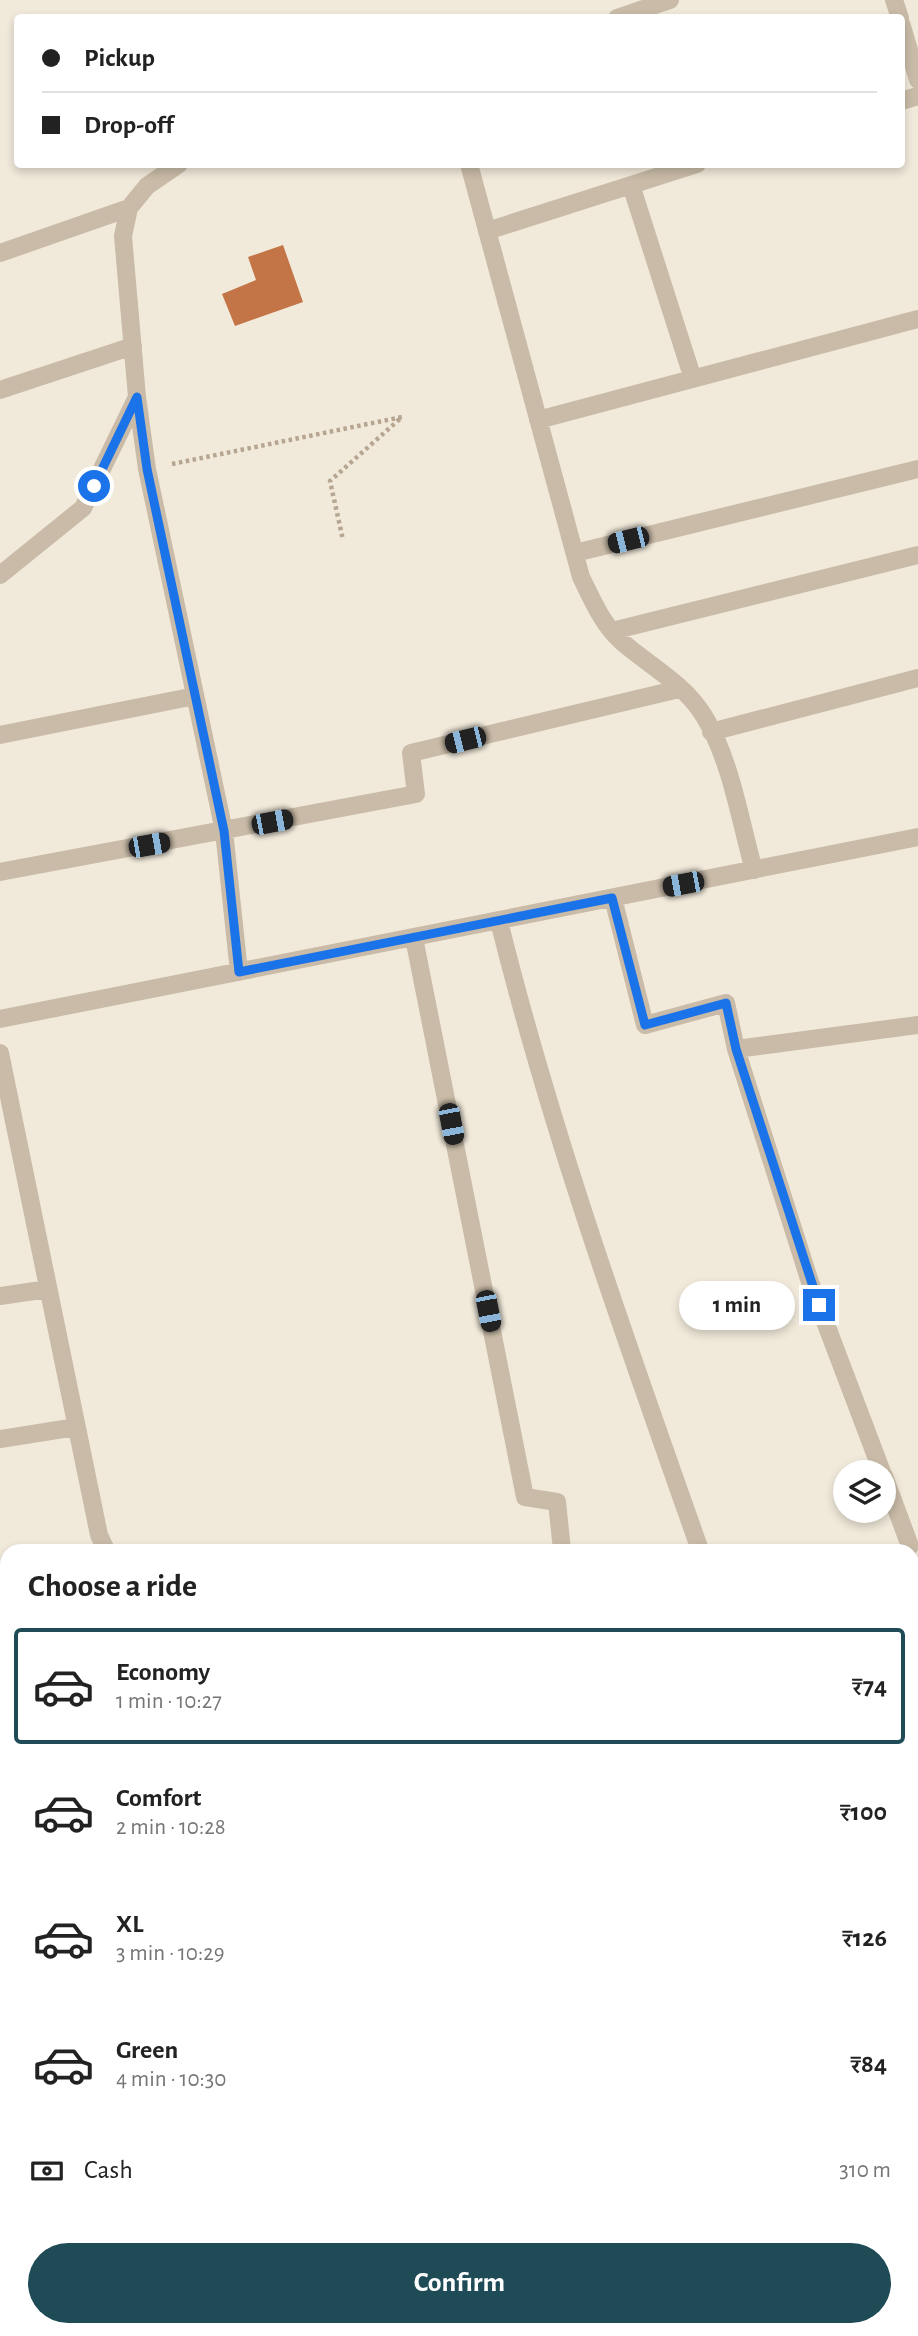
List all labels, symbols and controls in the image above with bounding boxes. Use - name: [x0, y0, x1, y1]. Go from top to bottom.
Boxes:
- text: Pickup: [84, 45, 155, 71]
- text: Drop-off: [84, 112, 173, 138]
- route start: [78, 470, 110, 502]
- car: [606, 525, 651, 555]
- car: [443, 725, 488, 755]
- car: [250, 808, 295, 836]
- car: [127, 831, 172, 859]
- car: [661, 870, 706, 898]
- car: [437, 1101, 466, 1147]
- callout: 1 min: [679, 1280, 794, 1330]
- car: [474, 1288, 503, 1334]
- route end: [803, 1289, 835, 1321]
- text: 1 min: [713, 1294, 761, 1317]
- map controls: [833, 1460, 896, 1523]
- button: layers: [833, 1460, 896, 1523]
- text: Choose a ride: [28, 1570, 197, 1602]
- icon: car: [32, 1655, 95, 1718]
- text: Economy: [116, 1659, 210, 1685]
- text: ₹74: [852, 1673, 887, 1699]
- text: 1 min · 10:27: [116, 1690, 222, 1713]
- icon: car: [32, 1781, 95, 1844]
- text: Comfort: [116, 1785, 201, 1811]
- text: ₹100: [840, 1799, 887, 1825]
- text: 2 min · 10:28: [116, 1816, 226, 1839]
- icon: car: [32, 1907, 95, 1970]
- text: XL: [116, 1911, 143, 1937]
- text: ₹126: [842, 1925, 887, 1951]
- text: 3 min · 10:29: [116, 1942, 225, 1965]
- icon: car: [32, 2033, 95, 2096]
- text: Green: [116, 2037, 178, 2063]
- text: ₹84: [850, 2051, 887, 2077]
- text: 4 min · 10:30: [116, 2068, 227, 2091]
- icon: cash: [28, 2152, 66, 2190]
- text: Cash: [84, 2157, 133, 2183]
- text: 310 m: [839, 2159, 891, 2182]
- button: Confirm: [28, 2243, 891, 2323]

